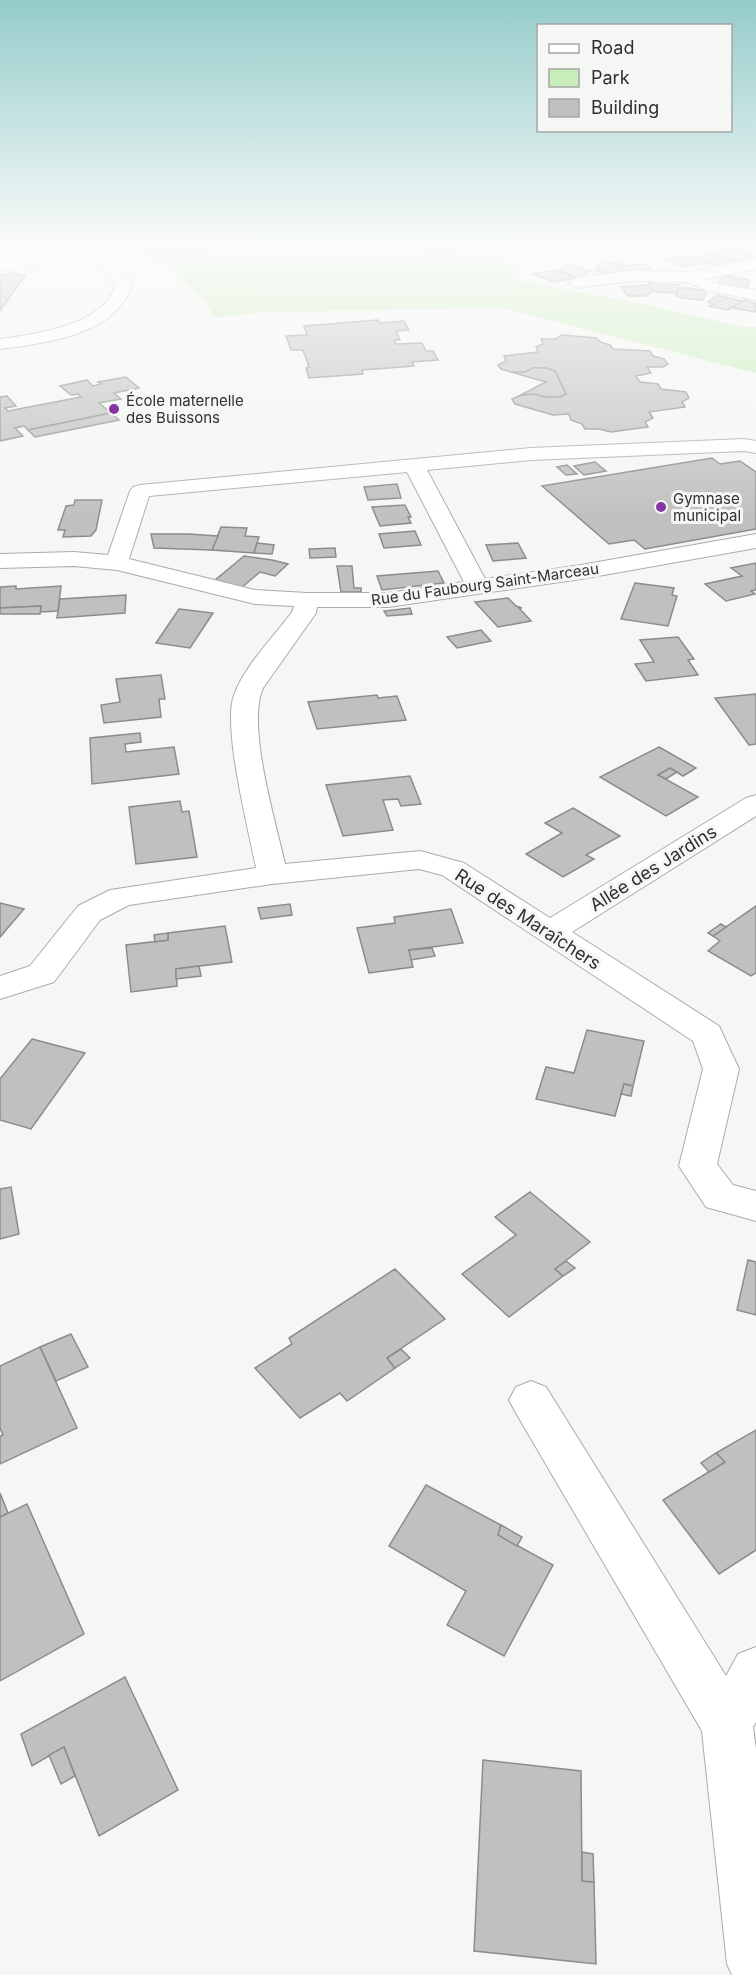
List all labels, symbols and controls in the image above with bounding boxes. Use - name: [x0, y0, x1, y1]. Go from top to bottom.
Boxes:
- legend: [537, 24, 732, 132]
- text: Road: [591, 37, 634, 58]
- text: Park: [591, 67, 630, 88]
- text: Building: [591, 97, 659, 118]
- place label: École maternelle des Buissons: [126, 391, 244, 427]
- marker: École maternelle des Buissons: [107, 402, 121, 416]
- place label: Gymnase municipal: [673, 489, 741, 525]
- marker: Gymnase municipal: [654, 500, 668, 514]
- street label: Rue du Faubourg Saint-Marceau: [370, 559, 600, 609]
- street label: Allée des Jardins: [586, 821, 720, 915]
- street label: Rue des Maraîchers: [451, 864, 605, 974]

